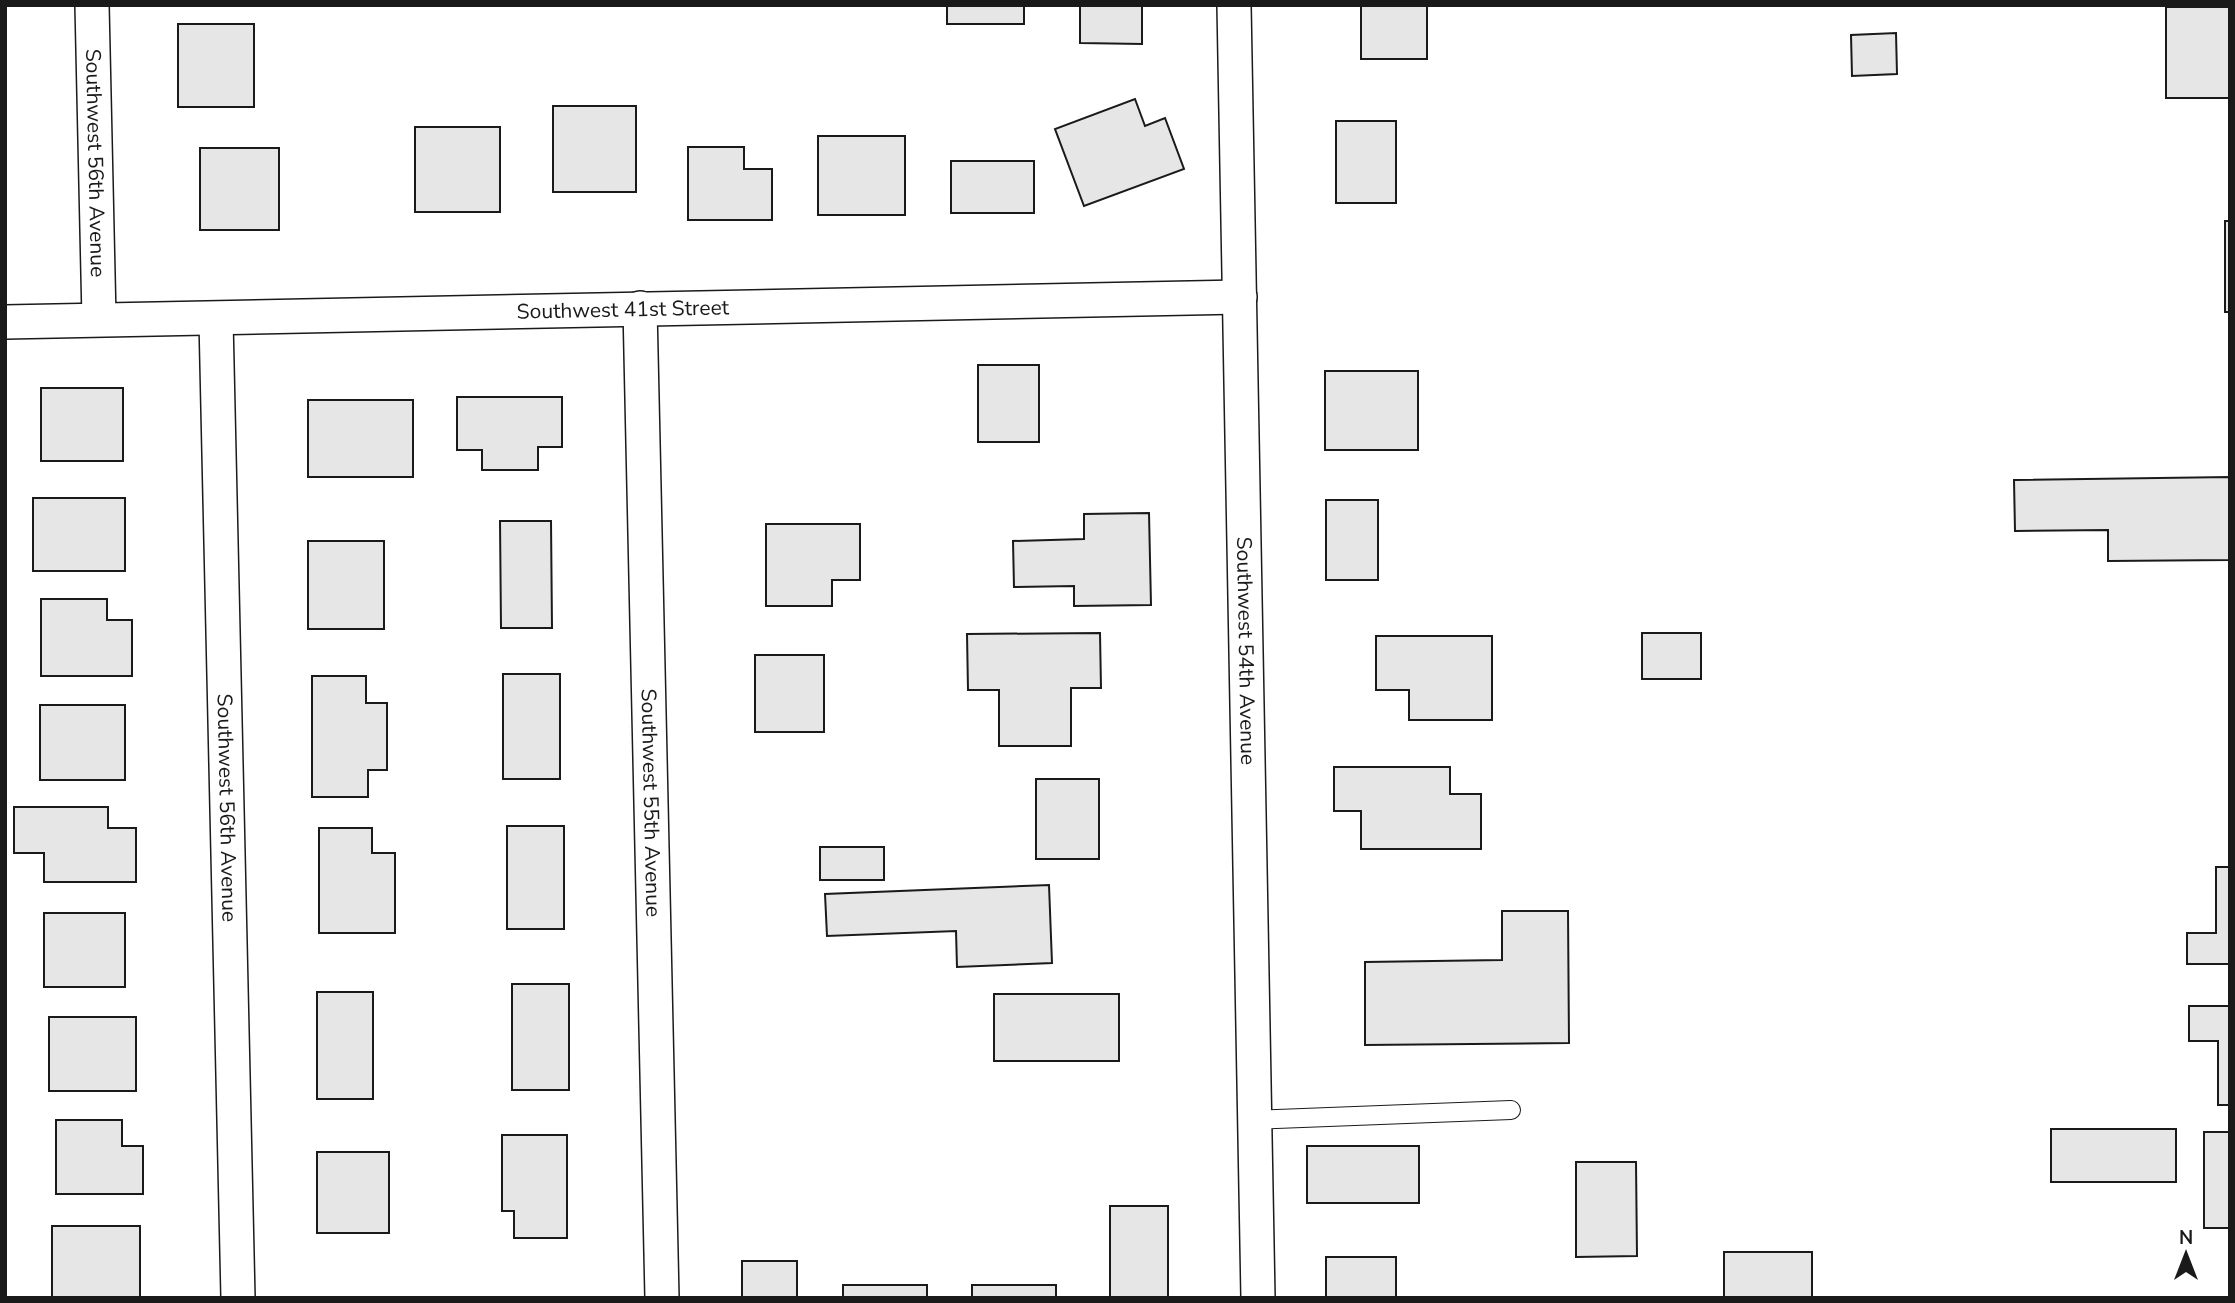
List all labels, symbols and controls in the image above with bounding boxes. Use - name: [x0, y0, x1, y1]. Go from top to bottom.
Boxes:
- street label: Southwest 56th Avenue: [79, 48, 112, 277]
- street label: Southwest 41st Street: [516, 293, 730, 326]
- street label: Southwest 54th Avenue: [1230, 536, 1262, 765]
- street label: Southwest 55th Avenue: [634, 688, 668, 917]
- street label: Southwest 56th Avenue: [210, 693, 244, 922]
- north arrow: [2151, 1219, 2221, 1289]
- text: N: [2179, 1225, 2193, 1251]

